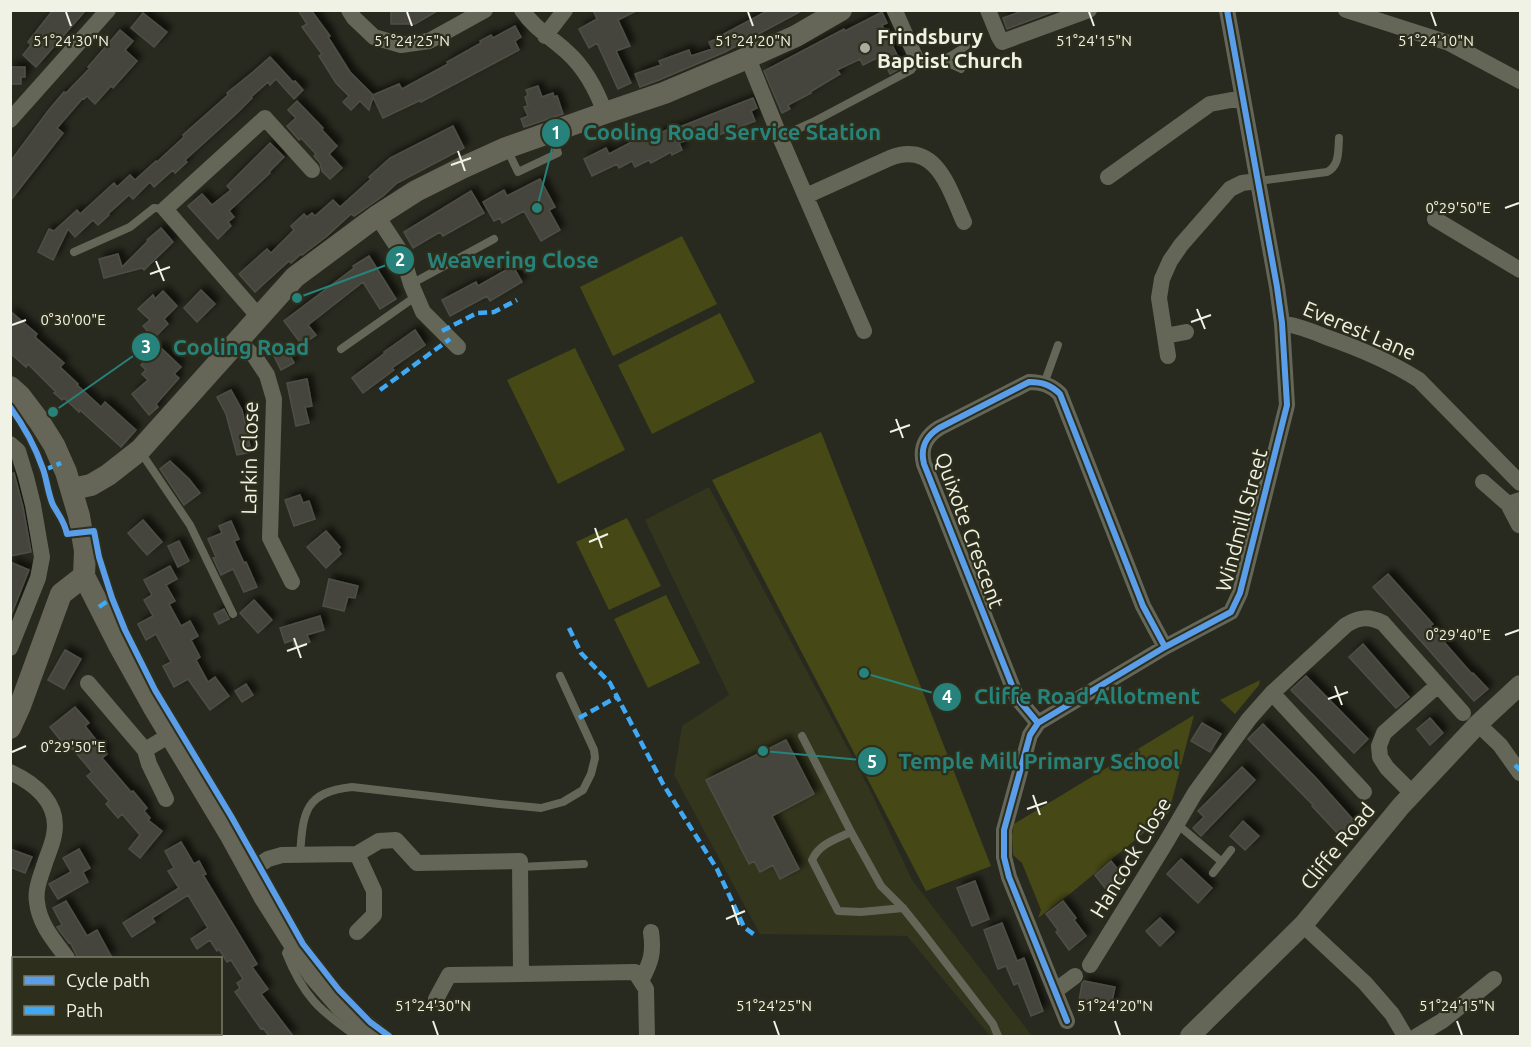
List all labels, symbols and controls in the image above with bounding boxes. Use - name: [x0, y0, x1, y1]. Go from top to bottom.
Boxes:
- place label: Frindsbury Baptist Church: [877, 24, 1023, 72]
- text: 51°24'30"N: [33, 32, 109, 49]
- text: 51°24'25"N: [374, 32, 450, 49]
- text: 51°24'20"N: [715, 32, 791, 49]
- text: 51°24'15"N: [1056, 32, 1132, 49]
- text: 51°24'10"N: [1398, 32, 1474, 49]
- marker: Frindsbury Baptist Church: [858, 41, 872, 55]
- callout: Cooling Road Service Station: [541, 113, 893, 153]
- text: Cooling Road Service Station: [583, 119, 881, 144]
- text: 1: [551, 122, 561, 142]
- text: 0°29'50"E: [1425, 199, 1491, 216]
- callout: Weavering Close: [385, 240, 611, 280]
- text: Weavering Close: [427, 247, 599, 272]
- text: 2: [395, 249, 405, 269]
- street label: Everest Lane: [1300, 295, 1420, 365]
- text: 0°30'00"E: [40, 311, 106, 328]
- callout: Cooling Road: [131, 327, 321, 367]
- text: Cooling Road: [173, 334, 309, 359]
- text: 3: [141, 336, 151, 356]
- street label: Larkin Close: [236, 401, 262, 515]
- street label: Windmill Street: [1210, 446, 1272, 594]
- street label: Quixote Crescent: [931, 449, 1009, 611]
- text: 0°29'40"E: [1425, 626, 1491, 643]
- callout: Cliffe Road Allotment: [932, 677, 1212, 717]
- text: Cliffe Road Allotment: [974, 683, 1200, 708]
- text: 4: [942, 686, 952, 706]
- text: 0°29'50"E: [40, 738, 106, 755]
- callout: Temple Mill Primary School: [857, 741, 1192, 781]
- text: Temple Mill Primary School: [898, 748, 1180, 773]
- text: 5: [867, 751, 877, 771]
- street label: Hancock Close: [1085, 793, 1175, 921]
- street label: Cliffe Road: [1295, 798, 1379, 894]
- legend: [12, 957, 222, 1035]
- text: Cycle path: [66, 970, 150, 990]
- text: 51°24'30"N: [395, 997, 471, 1014]
- text: 51°24'25"N: [736, 997, 812, 1014]
- text: 51°24'20"N: [1077, 997, 1153, 1014]
- text: 51°24'15"N: [1419, 997, 1495, 1014]
- text: Path: [66, 1000, 103, 1020]

